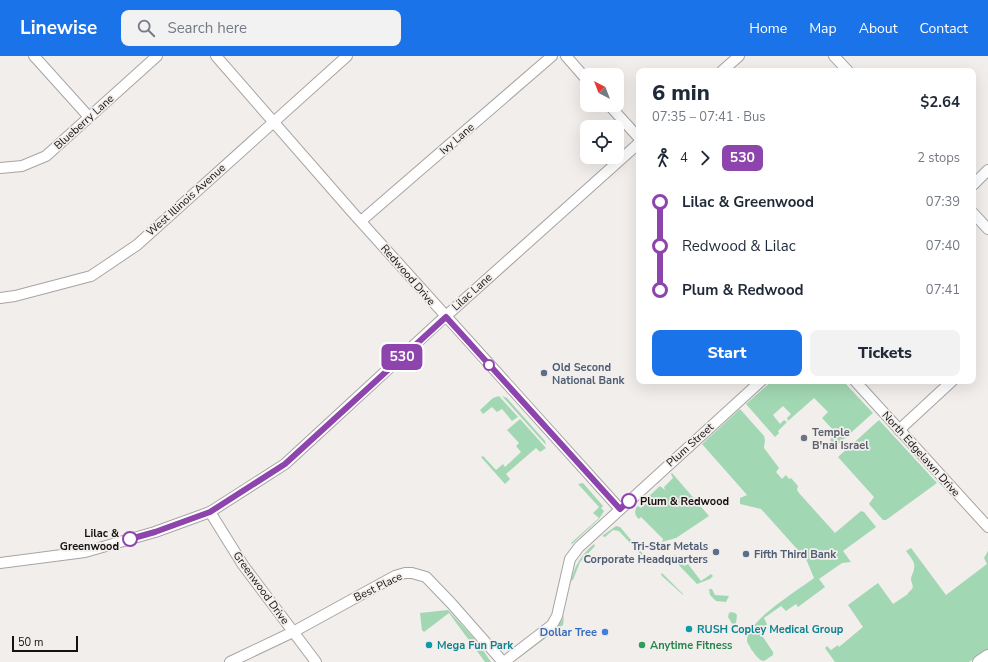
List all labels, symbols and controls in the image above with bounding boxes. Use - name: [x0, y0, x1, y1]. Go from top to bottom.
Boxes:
- search box: [121, 10, 401, 46]
- text: Linewise: [20, 15, 97, 41]
- icon: search: [135, 17, 157, 39]
- text: Search here: [167, 18, 247, 38]
- text: Home: [749, 19, 787, 38]
- text: Map: [809, 19, 837, 38]
- text: About: [859, 19, 898, 38]
- text: Contact: [920, 19, 968, 38]
- north arrow: [580, 68, 624, 112]
- map controls: [580, 68, 624, 164]
- text: 6 min: [652, 78, 710, 108]
- street label: Blueberry Lane: [51, 91, 117, 153]
- text: $2.64: [920, 92, 960, 112]
- text: 07:35 – 07:41 · Bus: [652, 108, 766, 126]
- street label: Ivy Lane: [437, 120, 478, 158]
- button: locate: [580, 120, 624, 164]
- icon: walk: [652, 147, 674, 169]
- icon: forward: [694, 147, 716, 169]
- text: 530: [730, 148, 755, 167]
- text: 4: [680, 149, 688, 167]
- text: 2 stops: [917, 149, 960, 167]
- street label: West Illinois Avenue: [143, 160, 229, 240]
- text: Lilac & Greenwood: [682, 192, 814, 212]
- text: 07:39: [926, 193, 960, 211]
- text: Redwood & Lilac: [682, 236, 796, 256]
- text: 07:40: [926, 237, 960, 255]
- street label: Redwood Drive: [377, 241, 439, 309]
- street label: Lilac Lane: [449, 270, 495, 314]
- text: Plum & Redwood: [682, 280, 804, 300]
- text: 07:41: [926, 281, 960, 299]
- button: Start: [652, 330, 802, 376]
- button: Tickets: [810, 330, 960, 376]
- line badge: 530: [379, 344, 425, 370]
- text: 530: [389, 347, 415, 366]
- unlabelled marker: [483, 359, 495, 371]
- place label: Old Second National Bank: [552, 360, 626, 388]
- marker: Old Second National Bank: [539, 368, 549, 378]
- street label: North Edgelawn Drive: [879, 408, 963, 500]
- street label: Plum Street: [663, 420, 717, 470]
- place label: Temple B'nai Israel: [812, 425, 869, 453]
- marker: Temple B'nai Israel: [799, 433, 809, 443]
- marker: Plum & Redwood: [621, 493, 637, 509]
- place label: Plum & Redwood: [640, 494, 729, 509]
- place label: Lilac & Greenwood: [60, 526, 120, 554]
- marker: Lilac & Greenwood: [122, 531, 138, 547]
- place label: Tri-Star Metals Corporate Headquarters: [584, 539, 708, 567]
- marker: Tri-Star Metals Corporate Headquarters: [711, 547, 721, 557]
- place label: Fifth Third Bank: [754, 547, 837, 562]
- street label: Greenwood Drive: [230, 549, 293, 628]
- marker: Fifth Third Bank: [741, 549, 751, 559]
- street label: Best Place: [351, 569, 405, 605]
- place label: RUSH Copley Medical Group: [697, 622, 844, 637]
- marker: RUSH Copley Medical Group: [684, 624, 694, 634]
- place label: Dollar Tree: [540, 625, 597, 640]
- marker: Dollar Tree: [600, 627, 610, 637]
- scale bar: [12, 634, 78, 653]
- text: 50 m: [18, 635, 43, 650]
- place label: Mega Fun Park: [437, 638, 514, 653]
- place label: Anytime Fitness: [650, 638, 732, 653]
- marker: Mega Fun Park: [424, 640, 434, 650]
- marker: Anytime Fitness: [637, 640, 647, 650]

